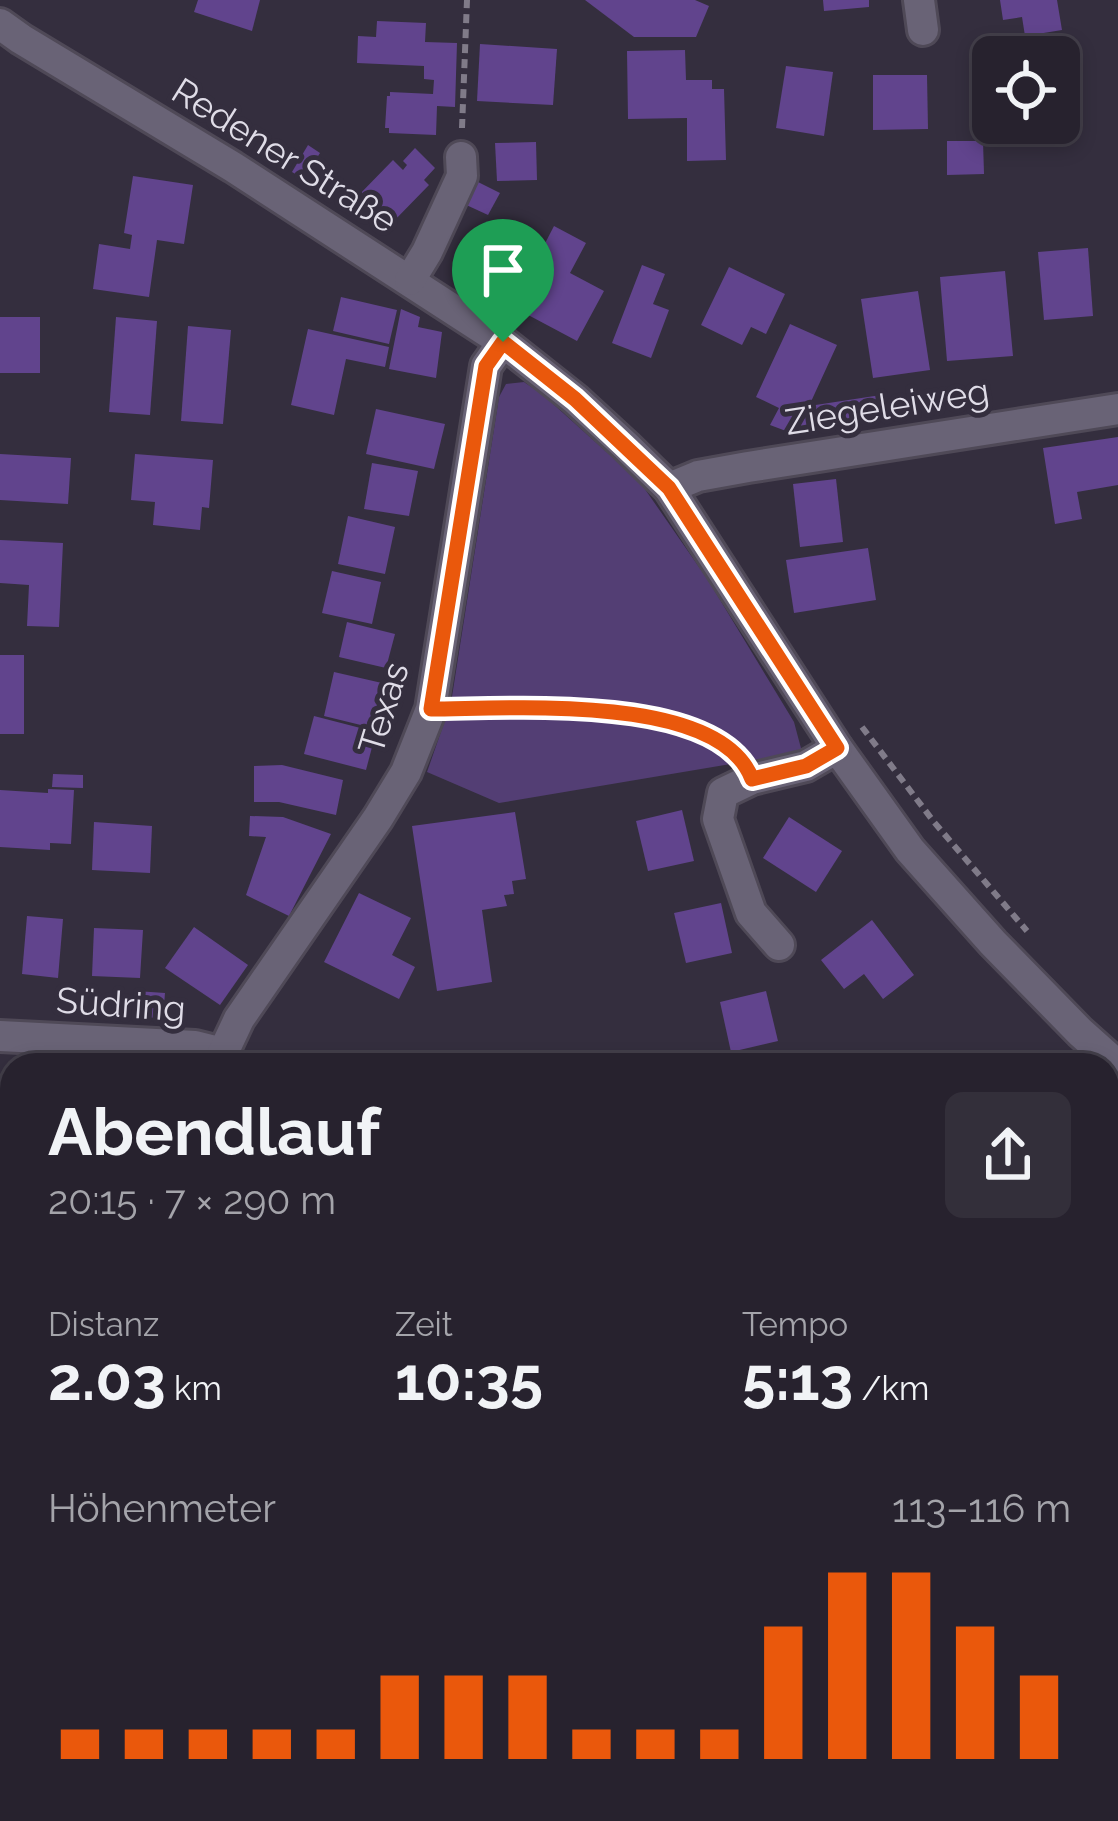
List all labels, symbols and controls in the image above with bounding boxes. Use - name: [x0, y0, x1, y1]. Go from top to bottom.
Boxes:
- map controls: [972, 36, 1080, 144]
- button: locate: [972, 36, 1080, 144]
- street label: Redener Straße: [165, 69, 405, 241]
- pin: [452, 219, 554, 342]
- icon: arrive: [470, 237, 536, 303]
- street label: Ziegeleiweg: [782, 369, 992, 443]
- street label: Texas: [349, 657, 417, 759]
- street label: Südring: [55, 979, 187, 1029]
- button: share: [945, 1092, 1071, 1218]
- text: Abendlauf: [48, 1093, 380, 1170]
- text: 20:15 · 7 × 290 m: [48, 1177, 336, 1223]
- text: Distanz: [48, 1305, 159, 1344]
- text: Zeit: [395, 1305, 453, 1344]
- text: Tempo: [742, 1305, 848, 1344]
- text: 2.03: [48, 1344, 166, 1414]
- text: 10:35: [395, 1344, 543, 1414]
- text: 5:13: [742, 1344, 853, 1414]
- text: km: [166, 1369, 222, 1408]
- text: /km: [853, 1369, 929, 1408]
- text: Höhenmeter: [48, 1485, 276, 1531]
- text: 113–116 m: [892, 1485, 1071, 1531]

